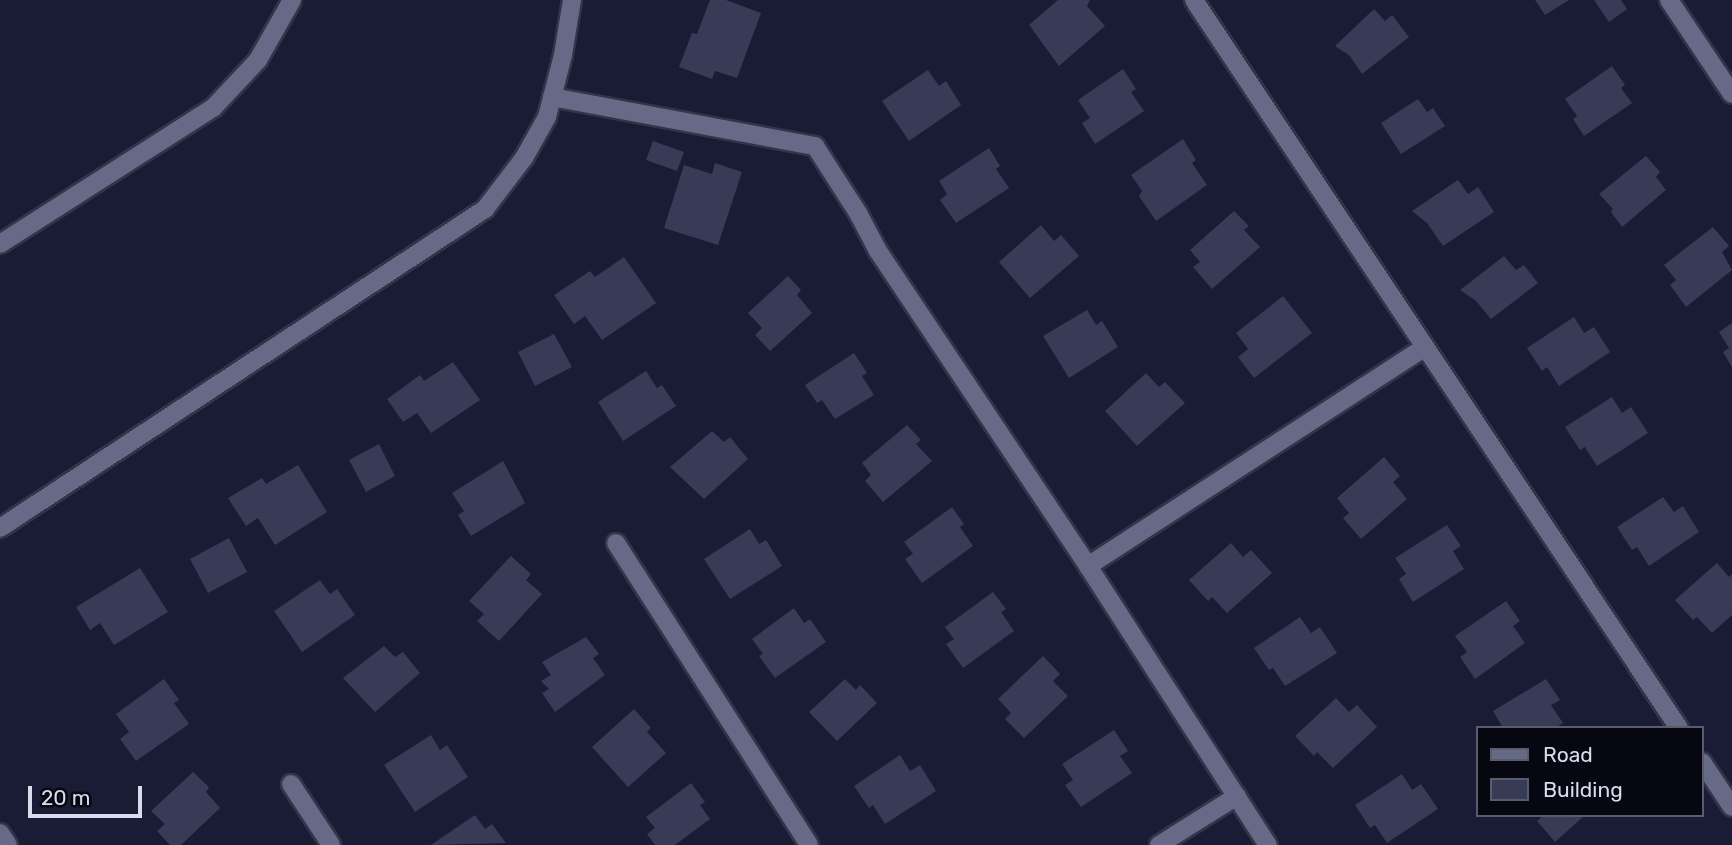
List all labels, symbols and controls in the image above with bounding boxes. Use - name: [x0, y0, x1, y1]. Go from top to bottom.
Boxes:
- legend: [1476, 726, 1704, 817]
- text: Road: [1543, 742, 1593, 767]
- scale bar: [32, 772, 145, 816]
- text: Building: [1543, 777, 1623, 802]
- text: 20 m: [41, 785, 90, 810]

